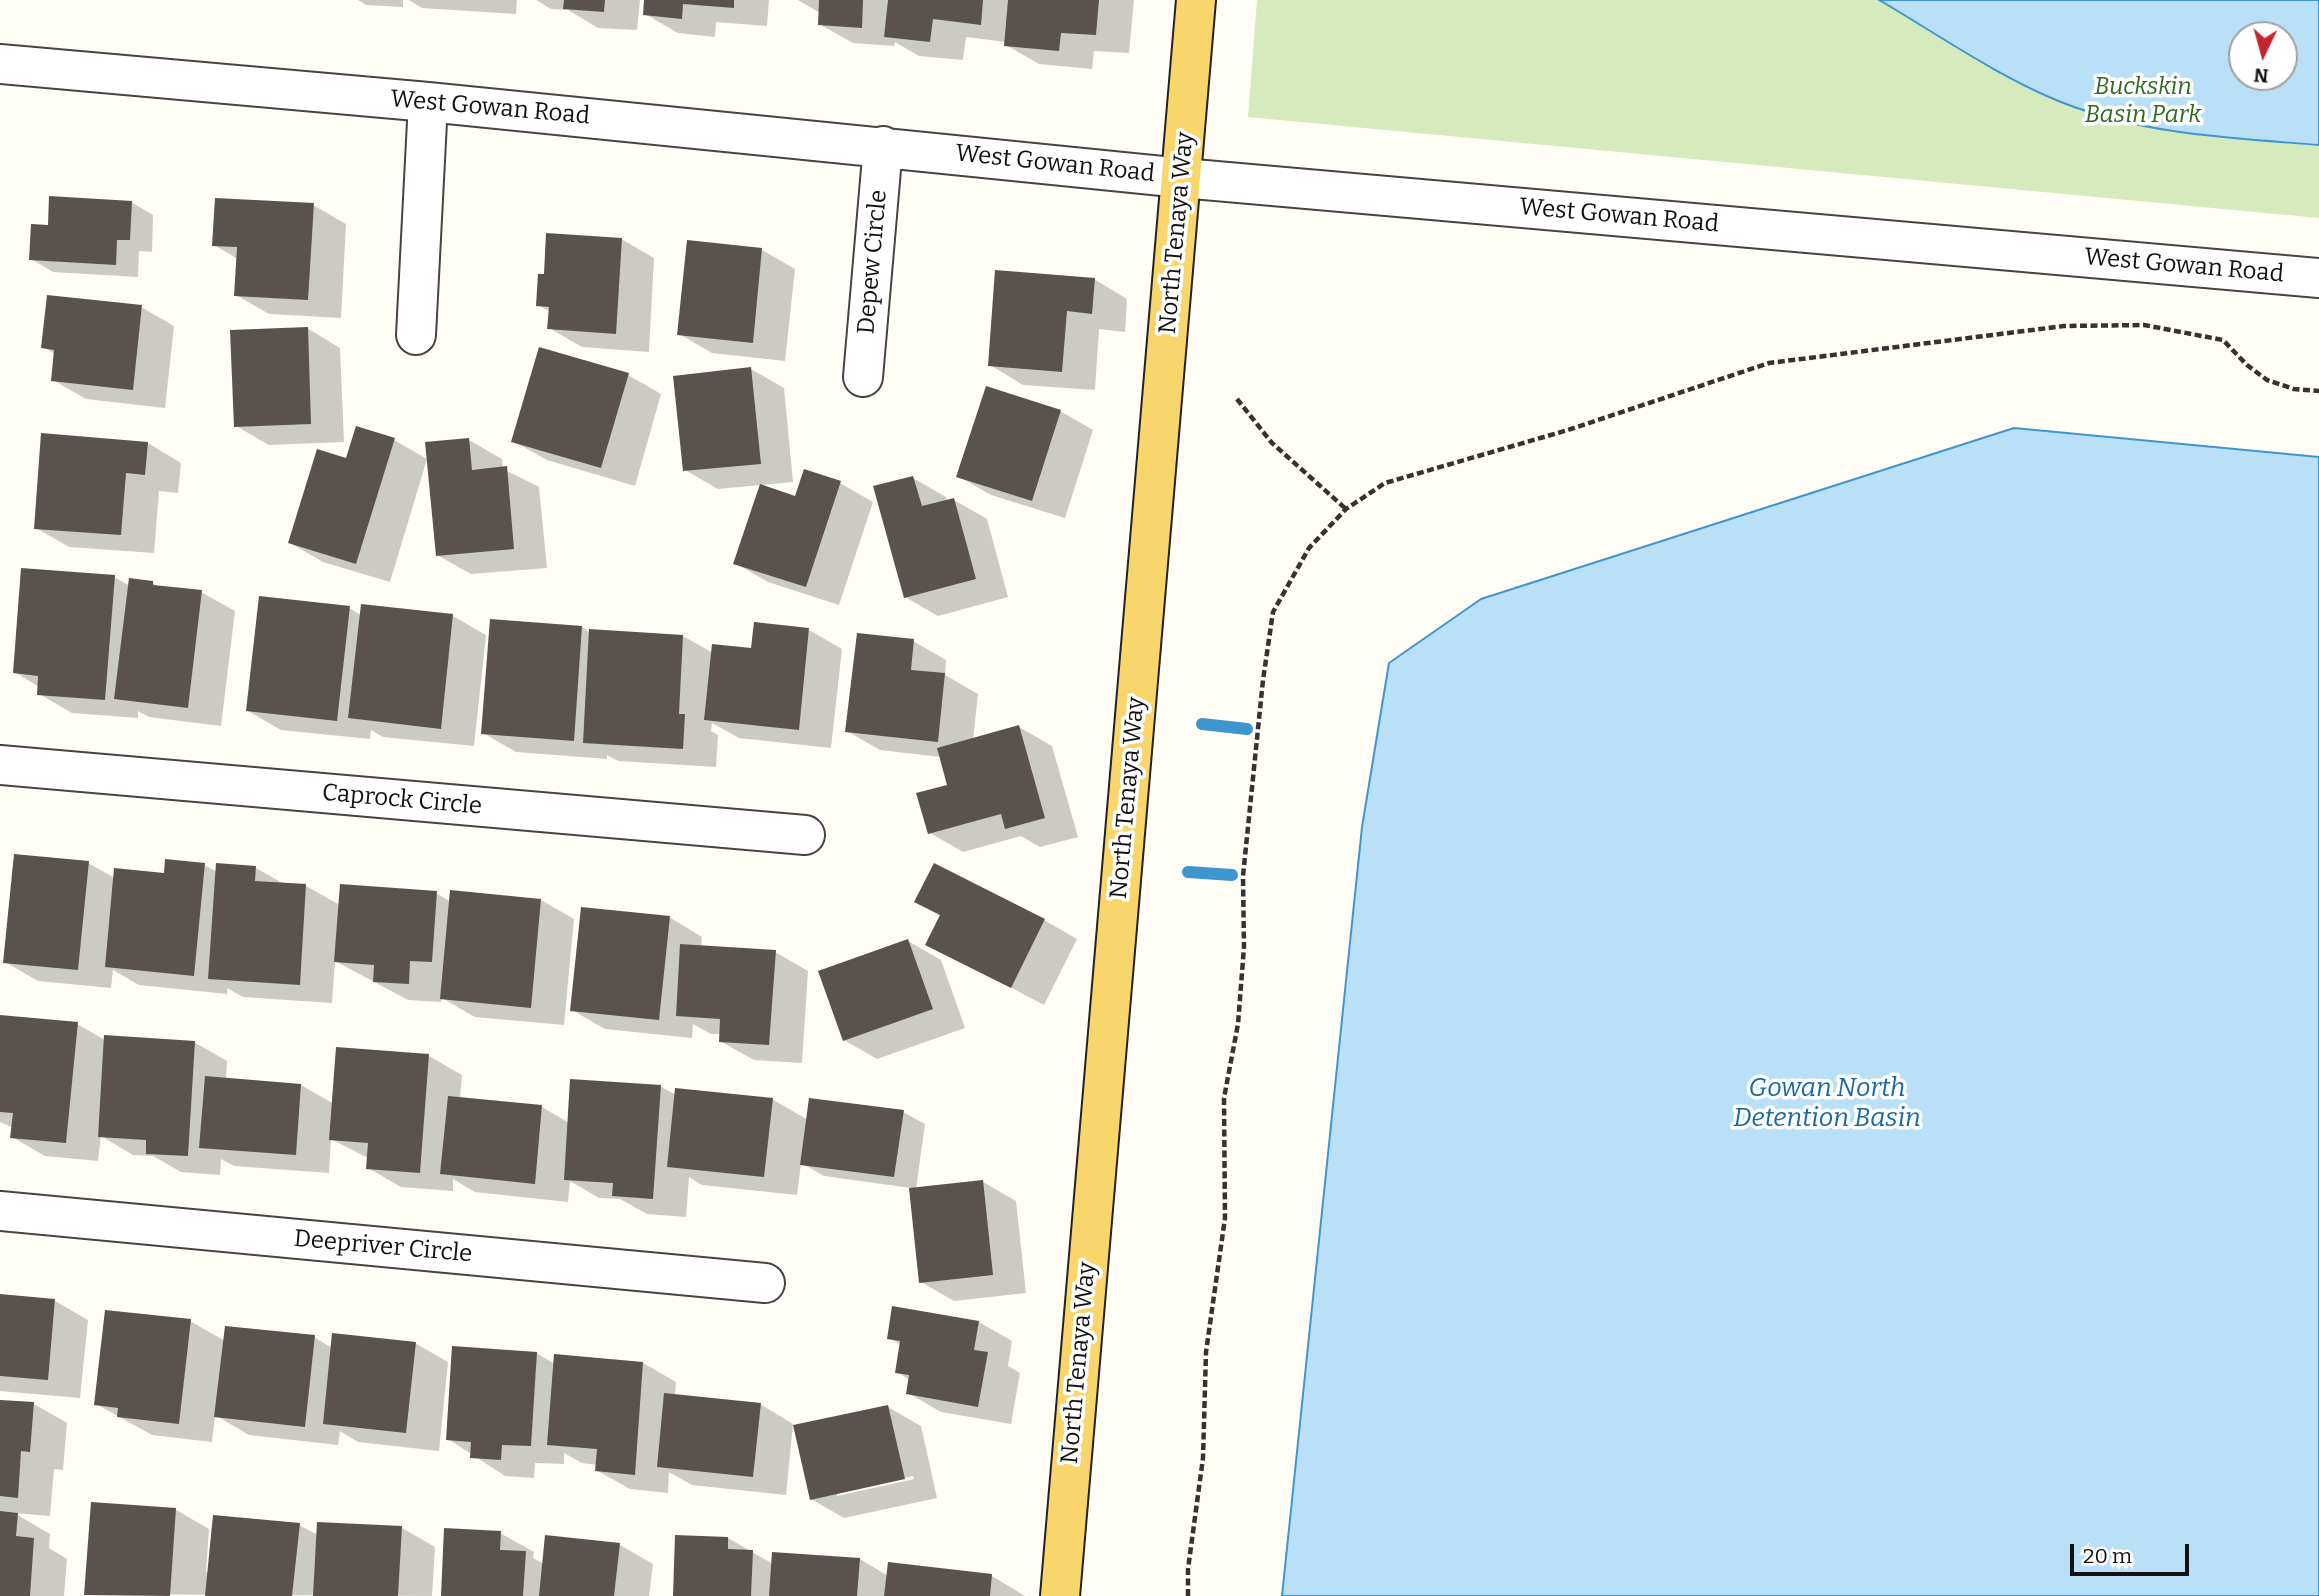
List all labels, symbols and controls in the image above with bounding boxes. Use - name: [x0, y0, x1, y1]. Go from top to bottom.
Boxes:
- north arrow: [2228, 21, 2298, 91]
- text: N: [2253, 63, 2270, 88]
- park label: Buckskin Basin Park: [2085, 73, 2201, 129]
- street label: West Gowan Road: [389, 85, 591, 131]
- street label: North Tenaya Way: [1154, 131, 1200, 335]
- street label: West Gowan Road: [954, 139, 1156, 189]
- street label: Depew Circle: [852, 188, 894, 336]
- street label: West Gowan Road: [1518, 193, 1720, 239]
- street label: West Gowan Road: [2083, 243, 2285, 289]
- street label: North Tenaya Way: [1105, 696, 1151, 900]
- street label: Caprock Circle: [321, 779, 483, 821]
- water label: Gowan North Detention Basin: [1733, 1073, 1921, 1134]
- street label: Deepriver Circle: [292, 1225, 474, 1269]
- street label: North Tenaya Way: [1056, 1261, 1102, 1465]
- scale bar: [2074, 1530, 2193, 1574]
- text: 20 m: [2083, 1543, 2132, 1569]

